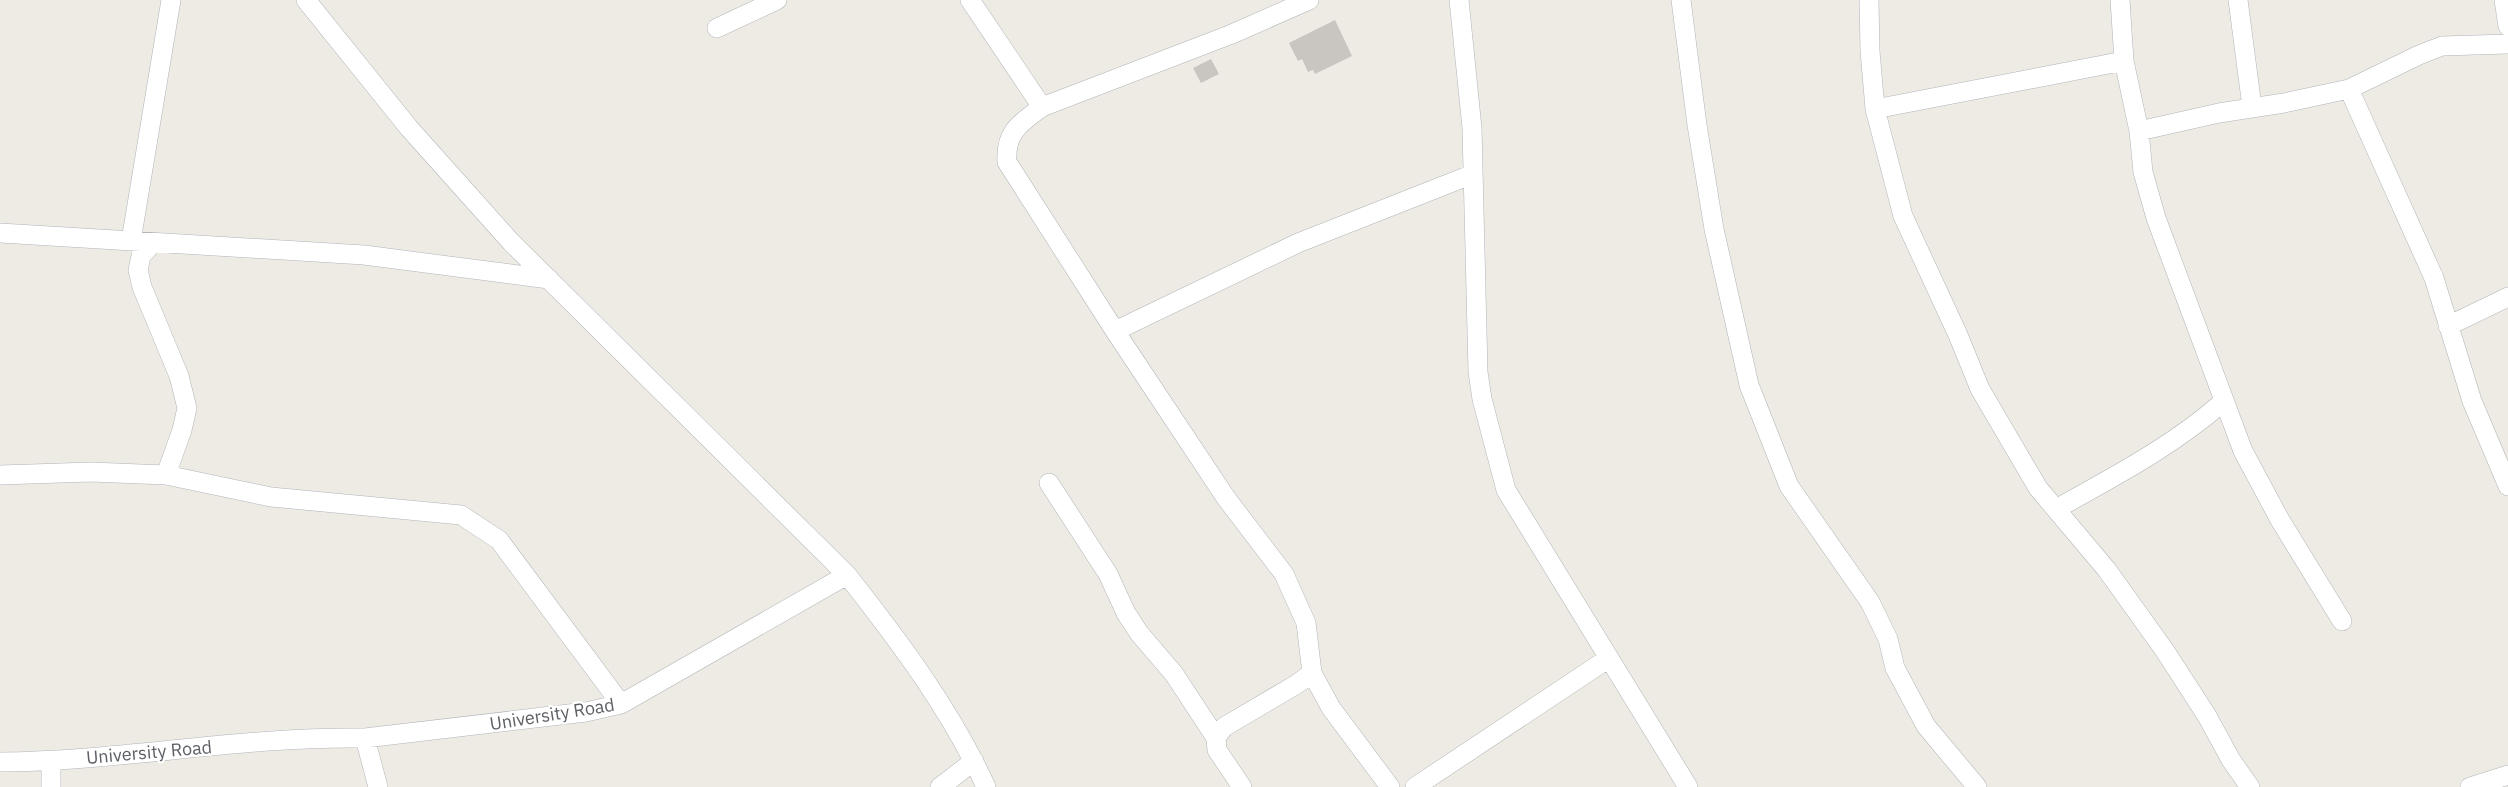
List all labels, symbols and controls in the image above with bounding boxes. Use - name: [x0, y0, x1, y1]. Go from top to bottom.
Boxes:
- street label: University Road: [488, 693, 616, 735]
- street label: University Road: [85, 735, 213, 769]

